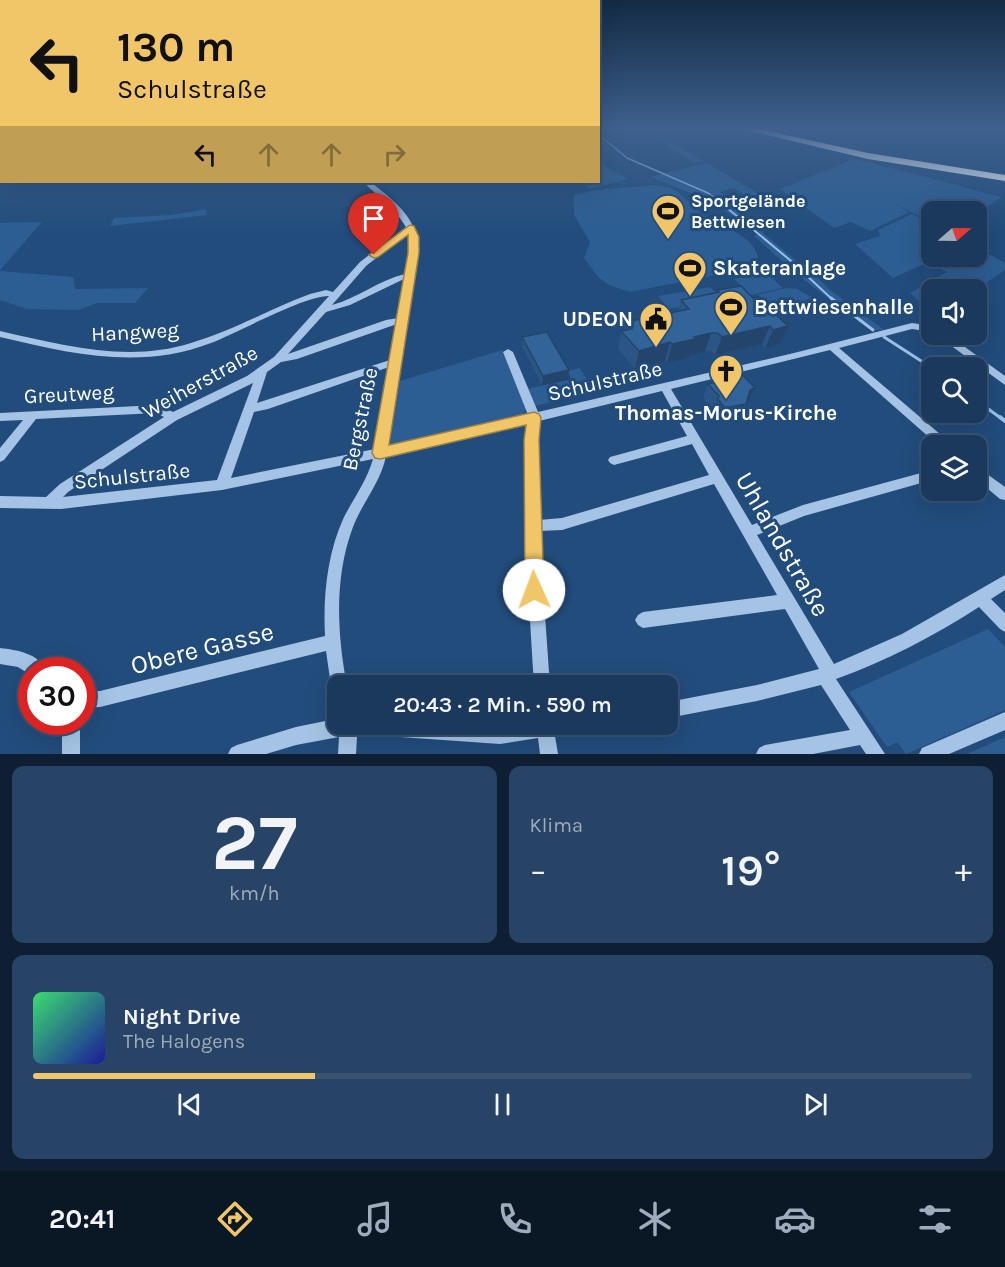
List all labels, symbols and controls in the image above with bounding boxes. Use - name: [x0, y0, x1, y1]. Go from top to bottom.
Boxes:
- text: 130 m: [117, 22, 235, 72]
- icon: left: [18, 24, 96, 102]
- text: Schulstraße: [117, 73, 267, 105]
- icon: left: [189, 138, 222, 171]
- icon: ahead: [252, 138, 285, 171]
- icon: ahead: [315, 138, 348, 171]
- icon: right: [378, 138, 411, 171]
- place label: Sportgelände Bettwiesen: [691, 190, 806, 233]
- pin: [348, 193, 399, 255]
- sports icon: Sportgelände Bettwiesen: [650, 193, 686, 240]
- north arrow: [921, 201, 987, 267]
- map controls: [921, 201, 987, 501]
- icon: arrive: [357, 202, 390, 235]
- sports icon: Skateranlage: [672, 250, 708, 297]
- place label: Skateranlage: [713, 256, 846, 280]
- button: sound: [921, 279, 987, 345]
- sports icon: Bettwiesenhalle: [713, 289, 749, 336]
- place label: Bettwiesenhalle: [754, 295, 914, 319]
- public building icon: UDEON: [638, 301, 674, 348]
- place label: UDEON: [562, 307, 633, 331]
- street label: Hangweg: [90, 318, 180, 346]
- street label: Weiherstraße: [138, 340, 262, 424]
- church icon: Thomas-Morus-Kirche: [708, 353, 744, 400]
- street label: Schulstraße: [546, 356, 664, 406]
- button: search: [921, 357, 987, 423]
- street label: Bergstraße: [337, 365, 383, 473]
- street label: Greutweg: [23, 380, 115, 408]
- place label: Thomas-Morus-Kirche: [615, 401, 837, 425]
- button: layers: [921, 435, 987, 501]
- street label: Schulstraße: [73, 458, 191, 494]
- street label: Uhlandstraße: [729, 466, 836, 622]
- position arrow: [502, 558, 566, 622]
- street label: Obere Gasse: [127, 616, 277, 681]
- speed limit sign: 30: [18, 657, 96, 735]
- text: 20:43 · 2 Min. · 590 m: [393, 692, 612, 718]
- text: 27: [211, 797, 297, 889]
- text: Klima: [530, 814, 583, 837]
- text: 19°: [721, 844, 781, 896]
- text: −: [530, 851, 547, 889]
- text: +: [955, 851, 972, 889]
- text: km/h: [229, 882, 280, 905]
- text: Night Drive: [123, 1004, 241, 1030]
- text: The Halogens: [123, 1030, 245, 1053]
- icon: previous: [173, 1088, 206, 1121]
- icon: pause: [486, 1088, 519, 1121]
- icon: next: [799, 1088, 832, 1121]
- icon: directions: [214, 1198, 256, 1240]
- icon: music: [354, 1198, 396, 1240]
- icon: phone: [494, 1198, 536, 1240]
- icon: climate: [634, 1198, 676, 1240]
- icon: car: [774, 1198, 816, 1240]
- icon: filters: [914, 1198, 956, 1240]
- text: 20:41: [49, 1203, 115, 1235]

